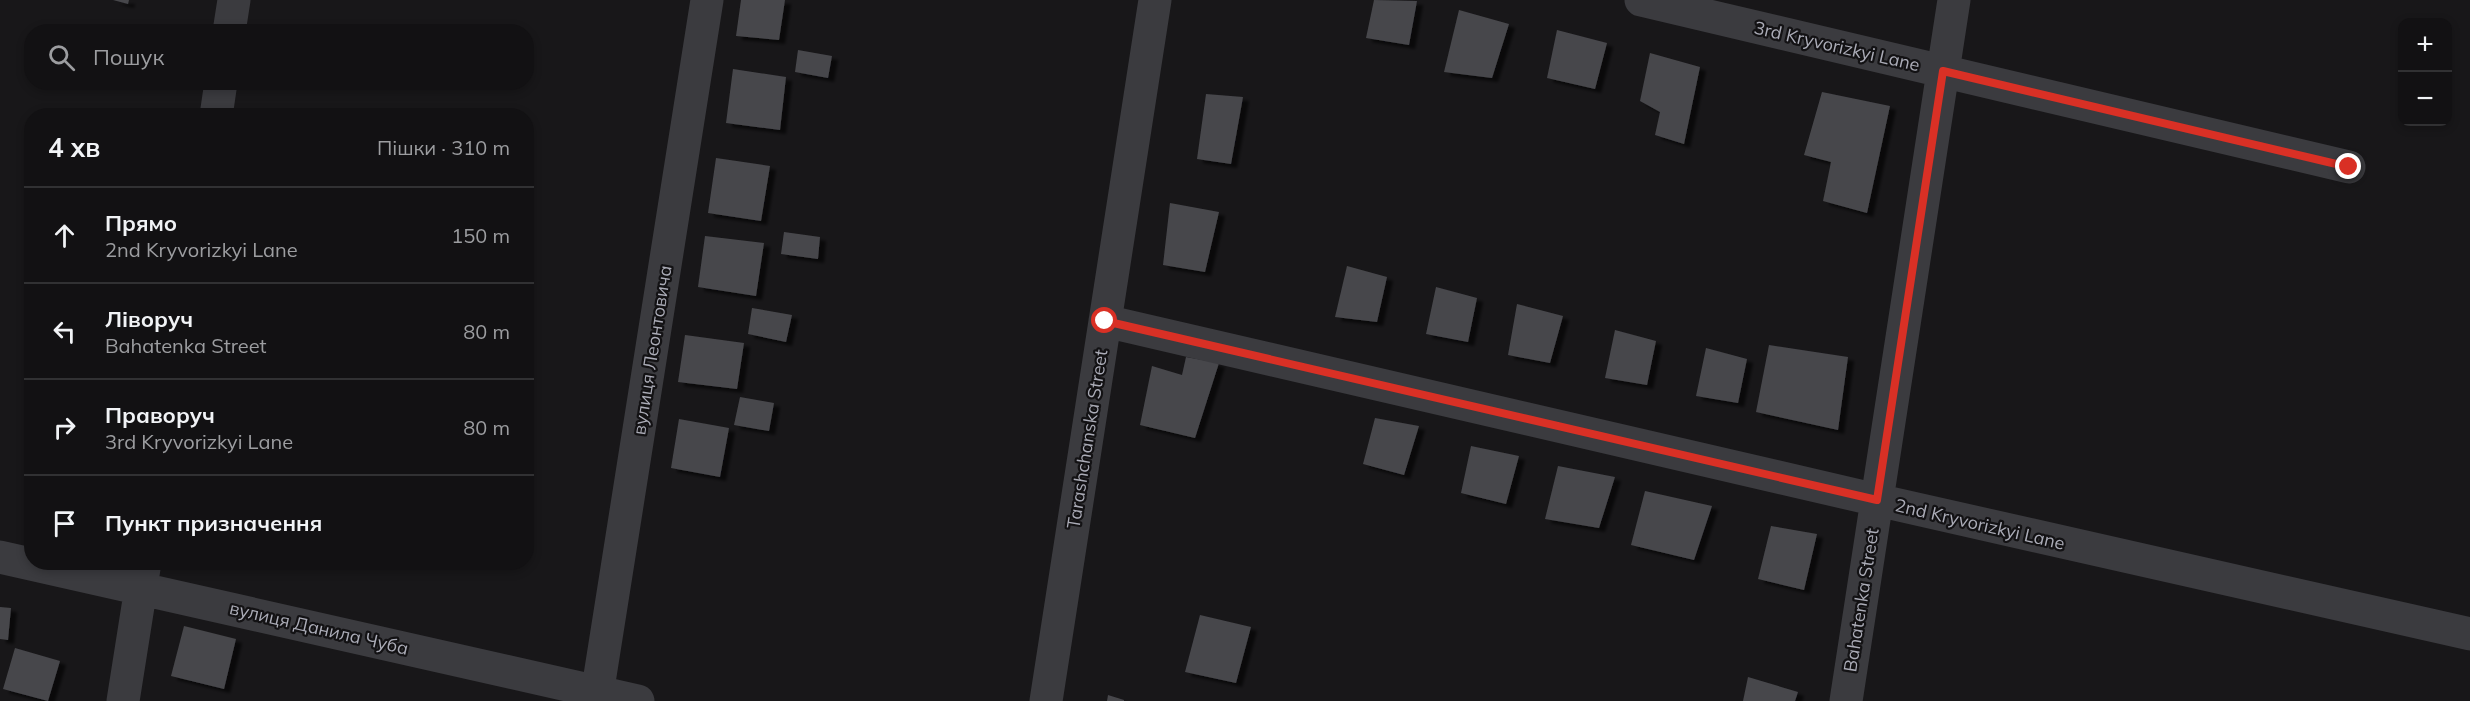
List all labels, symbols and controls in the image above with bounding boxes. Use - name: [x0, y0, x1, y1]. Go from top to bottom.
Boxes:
- street label: 3rd Kryvorizkyi Lane: [1752, 16, 1922, 76]
- map controls: [2398, 18, 2452, 126]
- button: +: [2398, 18, 2452, 72]
- search box: [24, 24, 534, 90]
- icon: search: [45, 41, 78, 74]
- text: Пошук: [93, 43, 164, 71]
- button: −: [2398, 72, 2452, 126]
- text: 4 хв: [48, 131, 100, 164]
- text: Пішки · 310 m: [377, 135, 510, 160]
- route end: [2335, 153, 2361, 179]
- text: Прямо: [105, 209, 177, 237]
- icon: ahead: [48, 219, 81, 252]
- text: 150 m: [451, 223, 510, 248]
- text: 2nd Kryvorizkyi Lane: [105, 237, 298, 262]
- street label: вулиця Леонтовича: [627, 264, 677, 436]
- text: Ліворуч: [105, 305, 193, 333]
- route start: [1091, 307, 1117, 333]
- icon: left: [48, 315, 81, 348]
- text: 80 m: [463, 319, 510, 344]
- text: Bahatenka Street: [105, 333, 267, 358]
- street label: Tarashchanska Street: [1061, 348, 1113, 530]
- text: Праворуч: [105, 401, 215, 429]
- icon: right: [48, 411, 81, 444]
- text: 80 m: [463, 415, 510, 440]
- text: 3rd Kryvorizkyi Lane: [105, 429, 293, 454]
- street label: 2nd Kryvorizkyi Lane: [1893, 493, 2067, 555]
- icon: arrive: [48, 507, 81, 540]
- text: Пункт призначення: [105, 509, 322, 537]
- street label: Bahatenka Street: [1838, 526, 1884, 674]
- street label: вулиця Данила Чуба: [227, 596, 411, 660]

